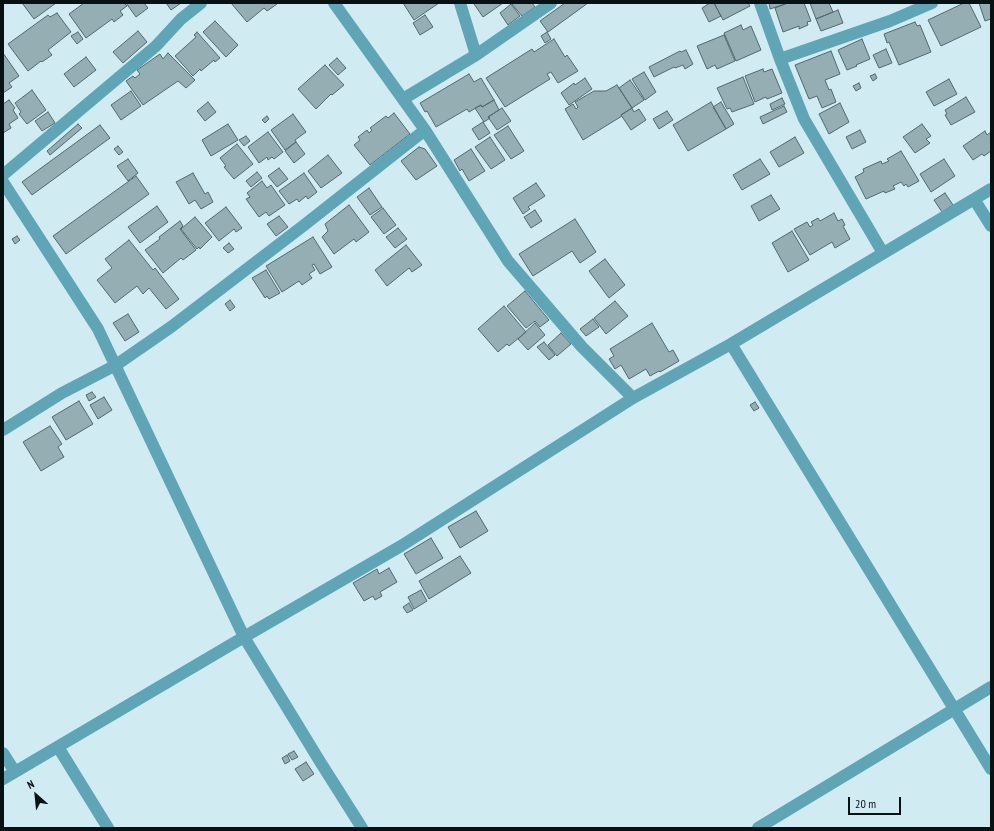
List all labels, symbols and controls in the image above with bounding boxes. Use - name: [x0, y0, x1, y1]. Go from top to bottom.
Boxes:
- north arrow: [16, 775, 56, 815]
- text: N: [25, 777, 36, 792]
- scale bar: [850, 789, 903, 815]
- text: 20 m: [855, 796, 876, 811]

